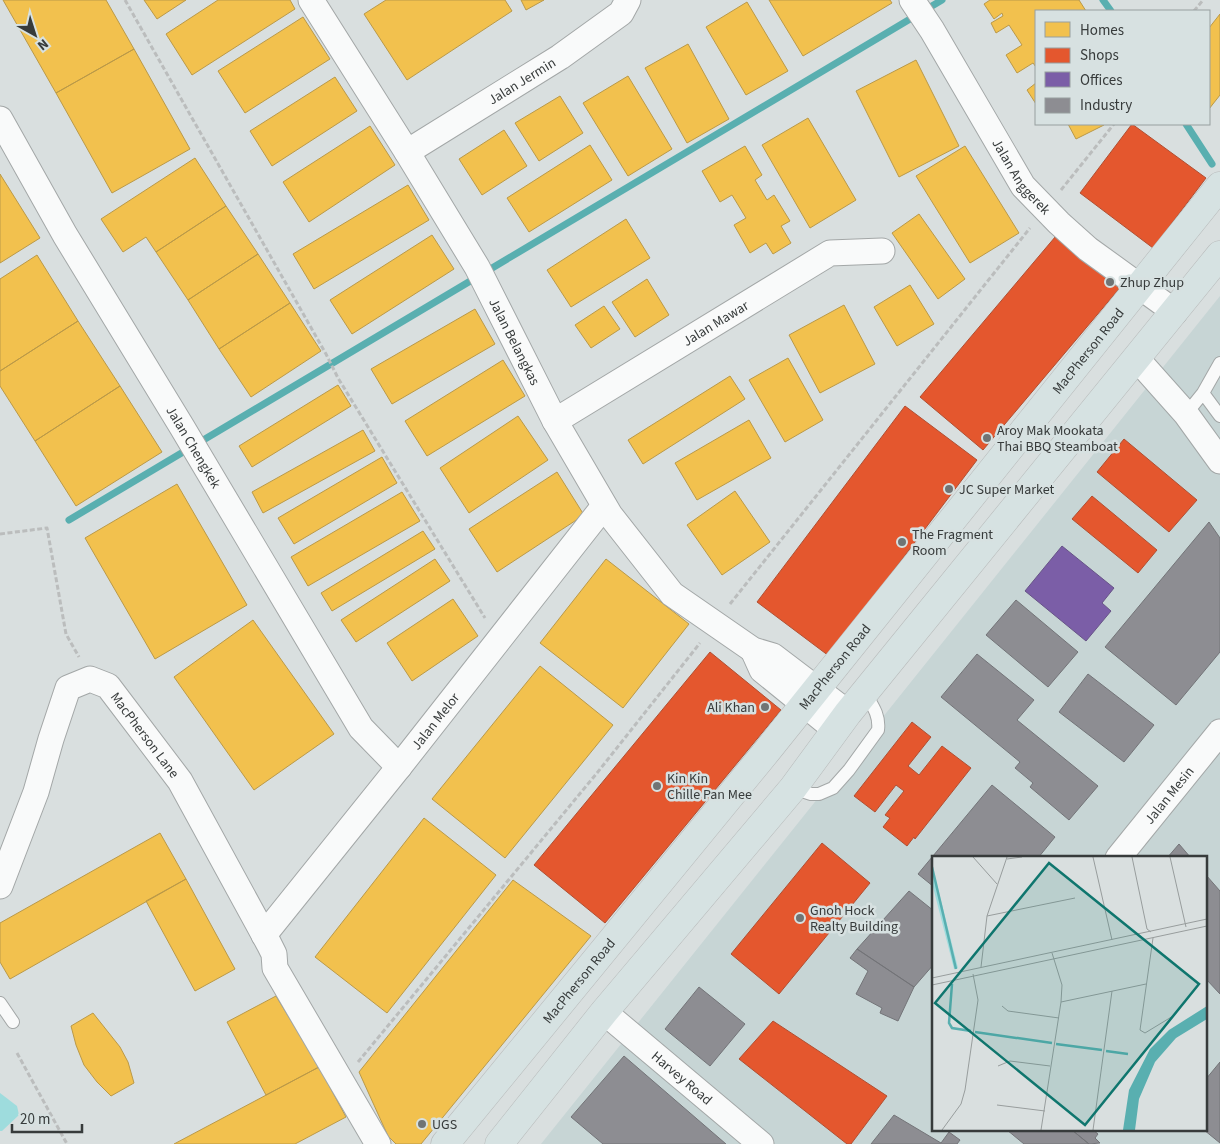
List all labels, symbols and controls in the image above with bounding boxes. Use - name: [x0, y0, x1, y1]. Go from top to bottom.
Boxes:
- north arrow: [10, 10, 60, 60]
- legend: [1035, 10, 1210, 125]
- text: Homes: [1080, 20, 1124, 41]
- text: N: [33, 34, 52, 55]
- text: Shops: [1080, 45, 1119, 66]
- street label: Jalan Jermin: [485, 53, 560, 110]
- text: Offices: [1080, 70, 1123, 91]
- text: Industry: [1080, 95, 1132, 116]
- street label: Jalan Anggerek: [987, 135, 1055, 220]
- place label: Zhup Zhup: [1120, 273, 1184, 293]
- marker: Zhup Zhup: [1104, 276, 1116, 288]
- street label: Jalan Belangkas: [483, 295, 544, 389]
- street label: Jalan Mawar: [679, 296, 753, 352]
- street label: MacPherson Road: [1048, 304, 1129, 399]
- street label: Jalan Chengkek: [161, 402, 225, 492]
- place label: Aroy Mak Mookata Thai BBQ Steamboat: [997, 421, 1118, 457]
- marker: Aroy Mak Mookata Thai BBQ Steamboat: [981, 432, 993, 444]
- place label: JC Super Market: [959, 480, 1055, 500]
- marker: JC Super Market: [943, 483, 955, 495]
- place label: The Fragment Room: [912, 525, 993, 561]
- marker: The Fragment Room: [896, 536, 908, 548]
- street label: MacPherson Road: [795, 620, 876, 715]
- street label: MacPherson Lane: [105, 688, 184, 783]
- street label: Jalan Melor: [407, 689, 465, 755]
- place label: Ali Khan: [707, 698, 755, 718]
- marker: Ali Khan: [759, 701, 771, 713]
- street label: Jalan Mesin: [1140, 763, 1199, 829]
- place label: Kin Kin Chille Pan Mee: [667, 769, 752, 805]
- marker: Kin Kin Chille Pan Mee: [651, 780, 663, 792]
- inset map: [932, 856, 1208, 1132]
- place label: Gnoh Hock Realty Building: [810, 901, 898, 937]
- marker: Gnoh Hock Realty Building: [794, 912, 806, 924]
- street label: MacPherson Road: [538, 934, 621, 1028]
- street label: Harvey Road: [647, 1047, 716, 1110]
- scale bar: [12, 1102, 82, 1134]
- text: 20 m: [20, 1109, 50, 1130]
- place label: UGS: [432, 1115, 457, 1135]
- marker: UGS: [416, 1118, 428, 1130]

